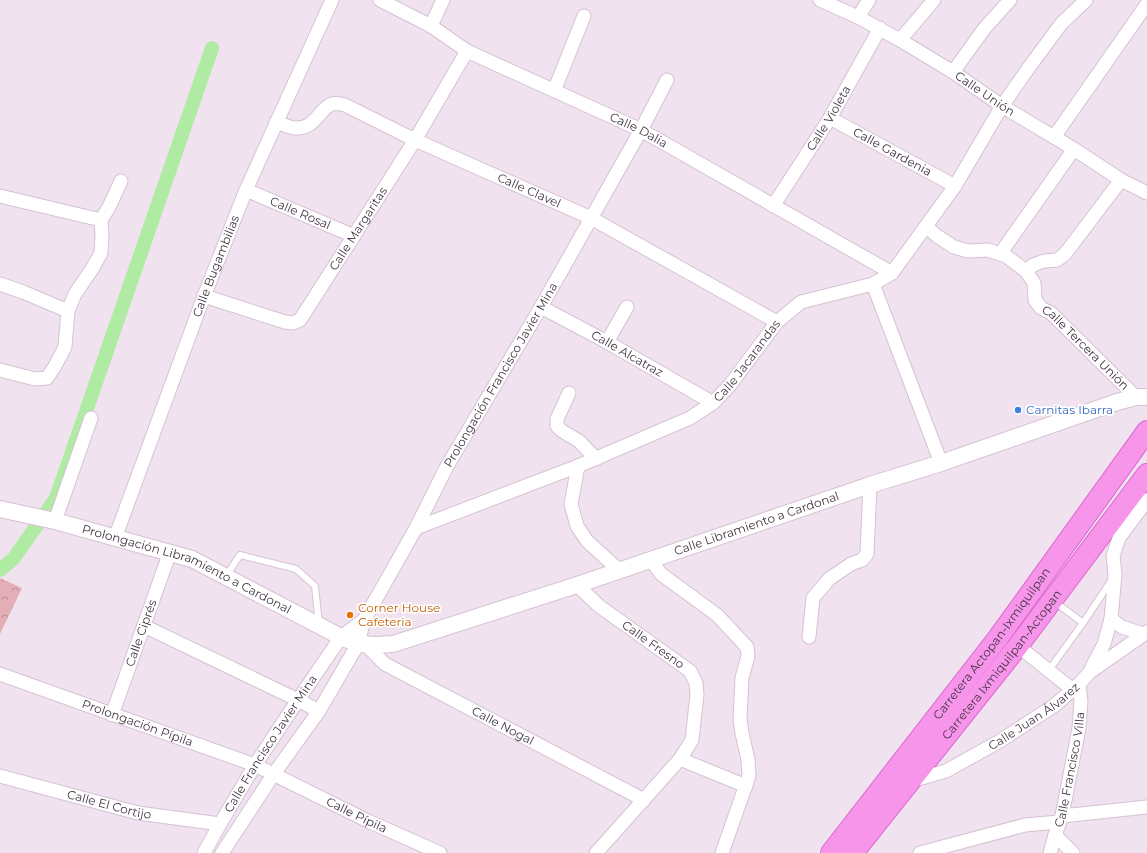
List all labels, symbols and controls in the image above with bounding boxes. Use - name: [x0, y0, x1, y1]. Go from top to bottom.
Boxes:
- street label: Calle Unión: [952, 68, 1018, 119]
- street label: Calle Violeta: [803, 83, 854, 153]
- street label: Calle Dalia: [607, 109, 670, 151]
- street label: Calle Gardenia: [851, 124, 935, 179]
- street label: Calle Clavel: [495, 169, 563, 211]
- street label: Calle Margaritas: [326, 184, 390, 273]
- street label: Calle Rosal: [268, 193, 333, 232]
- street label: Calle Bugambilias: [189, 213, 242, 319]
- street label: Prolongación Francisco Javier Mina: [440, 280, 560, 470]
- street label: Calle Tercera Unión: [1040, 302, 1132, 393]
- street label: Calle Jacarandas: [710, 316, 783, 405]
- street label: Calle Alcatraz: [589, 327, 666, 380]
- place label: Carnitas Ibarra: [1026, 402, 1113, 417]
- marker: Carnitas Ibarra: [1013, 405, 1023, 415]
- street label: Calle Libramiento a Cardonal: [672, 488, 841, 558]
- street label: Prolongación Libramiento a Cardonal: [80, 521, 294, 617]
- street label: Carretera Actopan-Ixmiquilpan: [930, 564, 1053, 722]
- street label: Carretera Ixmiquilpan-Actopan: [938, 587, 1065, 742]
- street label: Calle Ciprés: [122, 597, 160, 668]
- place label: Corner House Cafeteria: [358, 600, 440, 629]
- marker: Corner House Cafeteria: [345, 610, 355, 620]
- street label: Calle Fresno: [619, 617, 688, 672]
- street label: Calle Francisco Javier Mina: [221, 672, 320, 815]
- street label: Calle Juan Álvarez: [985, 679, 1082, 753]
- street label: Prolongación Pípila: [80, 696, 195, 749]
- street label: Calle Nogal: [469, 703, 537, 748]
- street label: Calle Francisco Villa: [1050, 711, 1087, 829]
- street label: Calle El Cortijo: [66, 786, 152, 822]
- street label: Calle Pípila: [324, 793, 390, 836]

